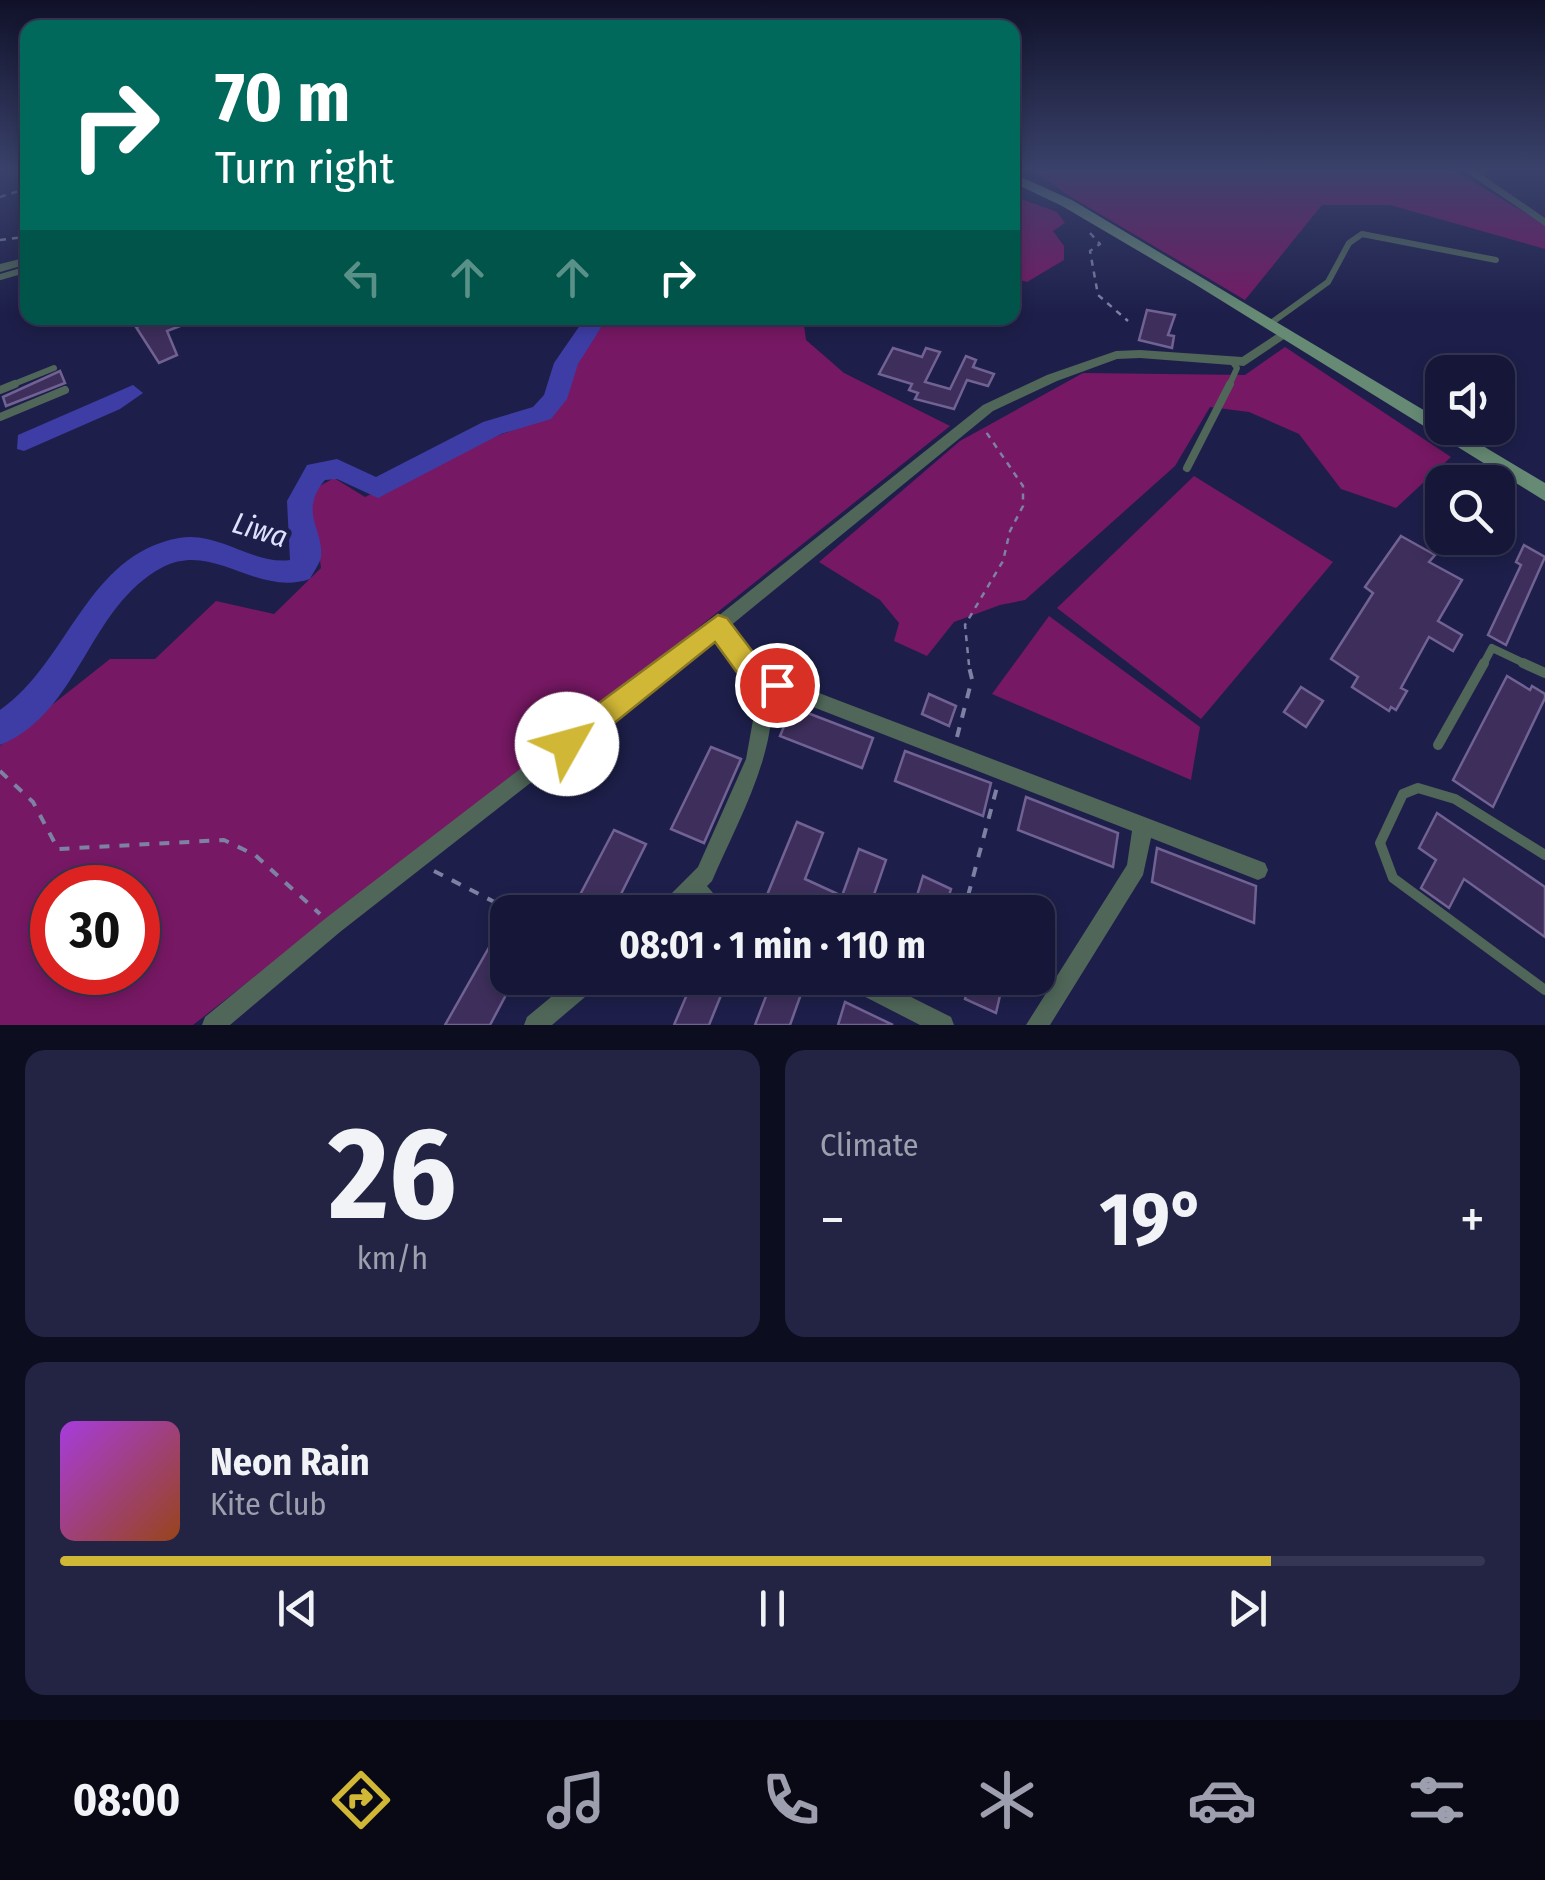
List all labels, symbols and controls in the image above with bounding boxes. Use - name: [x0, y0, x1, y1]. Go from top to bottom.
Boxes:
- text: 70 m: [215, 56, 350, 140]
- icon: right: [50, 60, 180, 190]
- text: Turn right: [215, 141, 394, 195]
- icon: left: [335, 250, 390, 305]
- icon: ahead: [440, 250, 495, 305]
- icon: ahead: [545, 250, 600, 305]
- icon: right: [650, 250, 705, 305]
- map controls: [1425, 355, 1515, 555]
- button: sound: [1425, 355, 1515, 445]
- button: search: [1425, 465, 1515, 555]
- water label: Liwa: [228, 505, 292, 555]
- pin: [735, 643, 820, 728]
- icon: arrive: [750, 658, 805, 713]
- position arrow: [515, 692, 619, 796]
- speed limit sign: 30: [30, 865, 160, 995]
- text: 08:01 · 1 min · 110 m: [619, 922, 926, 968]
- text: 26: [328, 1096, 457, 1252]
- text: Climate: [820, 1126, 919, 1164]
- text: 19°: [1100, 1175, 1205, 1265]
- text: −: [820, 1187, 845, 1253]
- text: +: [1460, 1187, 1485, 1253]
- text: km/h: [357, 1239, 428, 1277]
- text: Neon Rain: [210, 1439, 370, 1485]
- text: Kite Club: [210, 1485, 326, 1523]
- icon: previous: [270, 1581, 325, 1636]
- icon: pause: [745, 1581, 800, 1636]
- icon: next: [1220, 1581, 1275, 1636]
- icon: directions: [326, 1765, 396, 1835]
- icon: music: [541, 1765, 611, 1835]
- icon: phone: [756, 1765, 826, 1835]
- icon: climate: [972, 1765, 1042, 1835]
- icon: car: [1187, 1765, 1257, 1835]
- icon: filters: [1402, 1765, 1472, 1835]
- text: 08:00: [73, 1773, 180, 1827]

